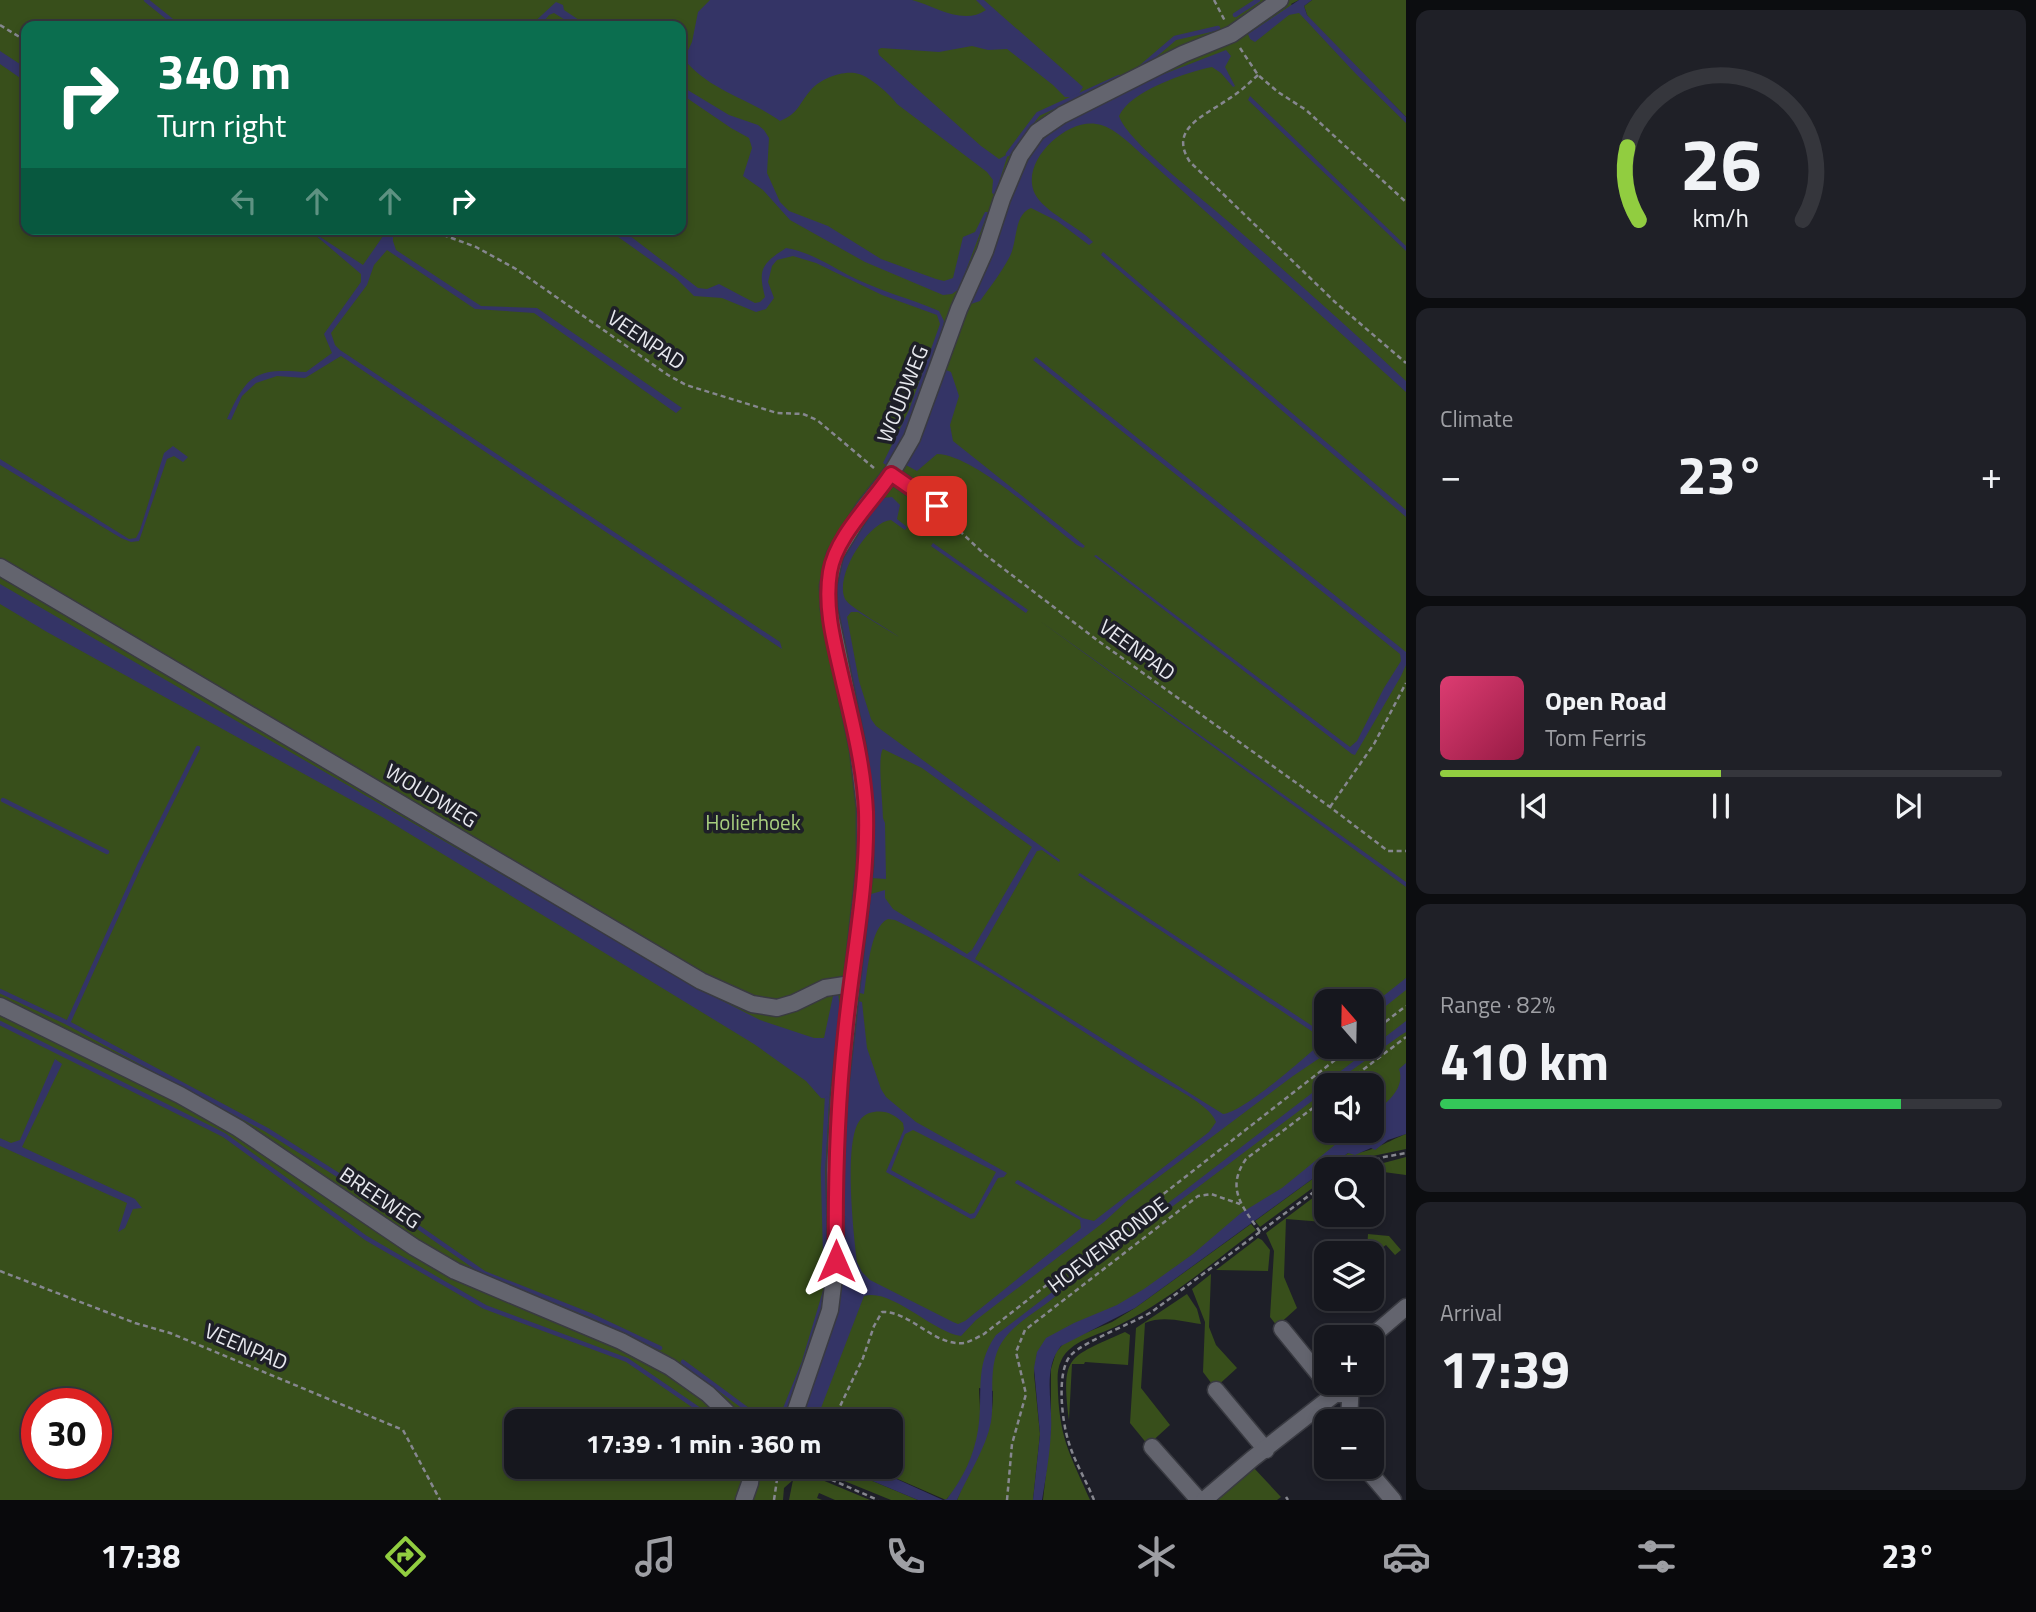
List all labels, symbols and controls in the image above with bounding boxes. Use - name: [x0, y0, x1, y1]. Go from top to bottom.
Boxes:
- text: 340 m: [157, 33, 291, 108]
- icon: right: [42, 49, 133, 140]
- text: Turn right: [157, 101, 286, 149]
- text: 26: [1680, 108, 1762, 218]
- icon: left: [225, 182, 263, 220]
- icon: ahead: [298, 182, 336, 220]
- icon: ahead: [371, 182, 409, 220]
- icon: right: [444, 182, 482, 220]
- text: km/h: [1693, 199, 1749, 237]
- street label: VEENPAD: [601, 301, 692, 377]
- street label: WOUDWEG: [868, 340, 936, 447]
- text: Climate: [1440, 401, 1513, 436]
- text: 23°: [1677, 435, 1765, 514]
- text: −: [1440, 446, 1461, 504]
- text: +: [1981, 446, 2002, 504]
- pin: [907, 476, 967, 536]
- icon: arrive: [918, 487, 956, 525]
- street label: VEENPAD: [1093, 611, 1182, 688]
- text: Open Road: [1545, 681, 1667, 720]
- text: Tom Ferris: [1545, 720, 1646, 755]
- street label: WOUDWEG: [379, 755, 484, 835]
- icon: previous: [1515, 787, 1553, 825]
- icon: pause: [1702, 787, 1740, 825]
- icon: next: [1889, 787, 1927, 825]
- park label: Holierhoek: [705, 806, 801, 838]
- text: Range · 82%: [1440, 987, 1555, 1022]
- north arrow: [1314, 989, 1384, 1059]
- map controls: [1314, 989, 1384, 1479]
- text: 410 km: [1440, 1021, 1609, 1100]
- button: sound: [1314, 1073, 1384, 1143]
- button: search: [1314, 1157, 1384, 1227]
- street label: BREEWEG: [333, 1158, 428, 1236]
- street label: HOEVENRONDE: [1040, 1188, 1174, 1300]
- position arrow: [799, 1224, 873, 1298]
- button: layers: [1314, 1241, 1384, 1311]
- text: Arrival: [1440, 1295, 1502, 1330]
- street label: VEENPAD: [200, 1314, 293, 1378]
- button: +: [1314, 1325, 1384, 1395]
- text: 17:39: [1440, 1329, 1570, 1408]
- speed limit sign: 30: [21, 1388, 112, 1479]
- button: −: [1314, 1409, 1384, 1479]
- text: 17:39 · 1 min · 360 m: [586, 1424, 821, 1463]
- text: 17:38: [101, 1532, 180, 1580]
- icon: directions: [381, 1532, 430, 1581]
- icon: music: [631, 1532, 680, 1581]
- icon: phone: [881, 1532, 930, 1581]
- icon: climate: [1132, 1532, 1181, 1581]
- icon: car: [1382, 1532, 1431, 1581]
- icon: filters: [1632, 1532, 1681, 1581]
- text: 23°: [1882, 1532, 1935, 1580]

